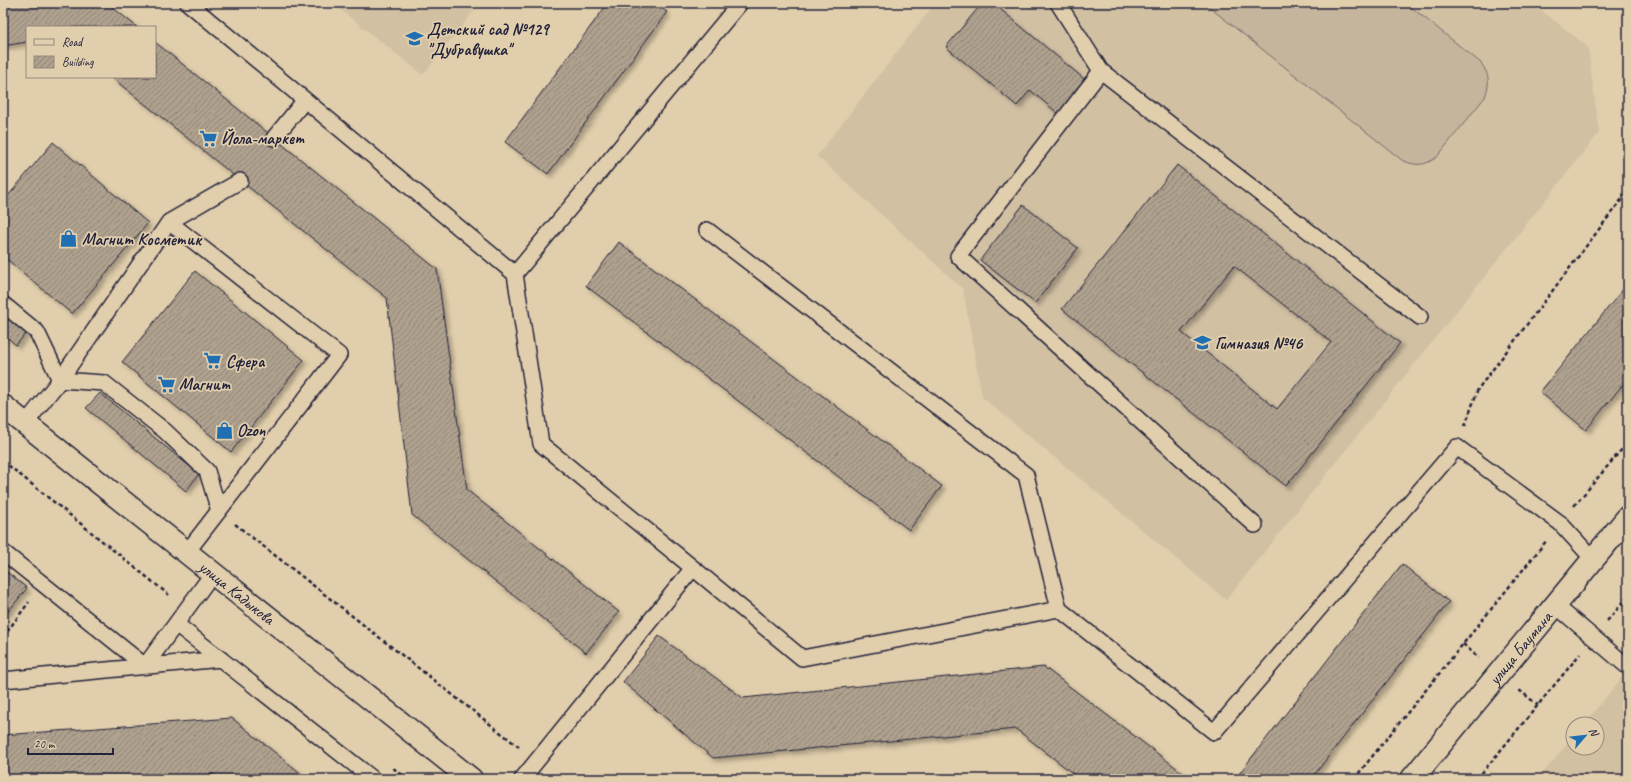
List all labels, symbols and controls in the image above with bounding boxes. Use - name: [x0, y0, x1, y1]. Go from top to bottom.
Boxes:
- place label: Детский сад №129 "Дубравушка": [427, 19, 551, 60]
- legend: [26, 26, 156, 78]
- school or university icon: Детский сад №129 "Дубравушка": [404, 29, 424, 49]
- text: Road: [62, 34, 84, 50]
- text: Building: [62, 54, 94, 70]
- supermarket icon: Йола-маркет: [198, 128, 218, 148]
- place label: Йола-маркет: [221, 128, 305, 149]
- shop icon: Магнит Косметик: [59, 229, 79, 249]
- place label: Магнит Косметик: [82, 229, 203, 250]
- school or university icon: Гимназия №46: [1192, 333, 1212, 353]
- place label: Гимназия №46: [1215, 333, 1303, 354]
- supermarket icon: Сфера: [203, 351, 223, 371]
- place label: Сфера: [226, 351, 266, 372]
- supermarket icon: Магнит: [156, 374, 176, 394]
- place label: Магнит: [179, 374, 231, 395]
- shop icon: Ozon: [214, 420, 234, 440]
- place label: Ozon: [237, 420, 267, 441]
- street label: улица Кадыкова: [194, 555, 280, 630]
- street label: улица Баумана: [1483, 606, 1558, 690]
- north arrow: [1565, 716, 1605, 756]
- text: N: [1586, 725, 1603, 740]
- scale bar: [28, 730, 113, 756]
- text: 20 m: [34, 736, 56, 752]

